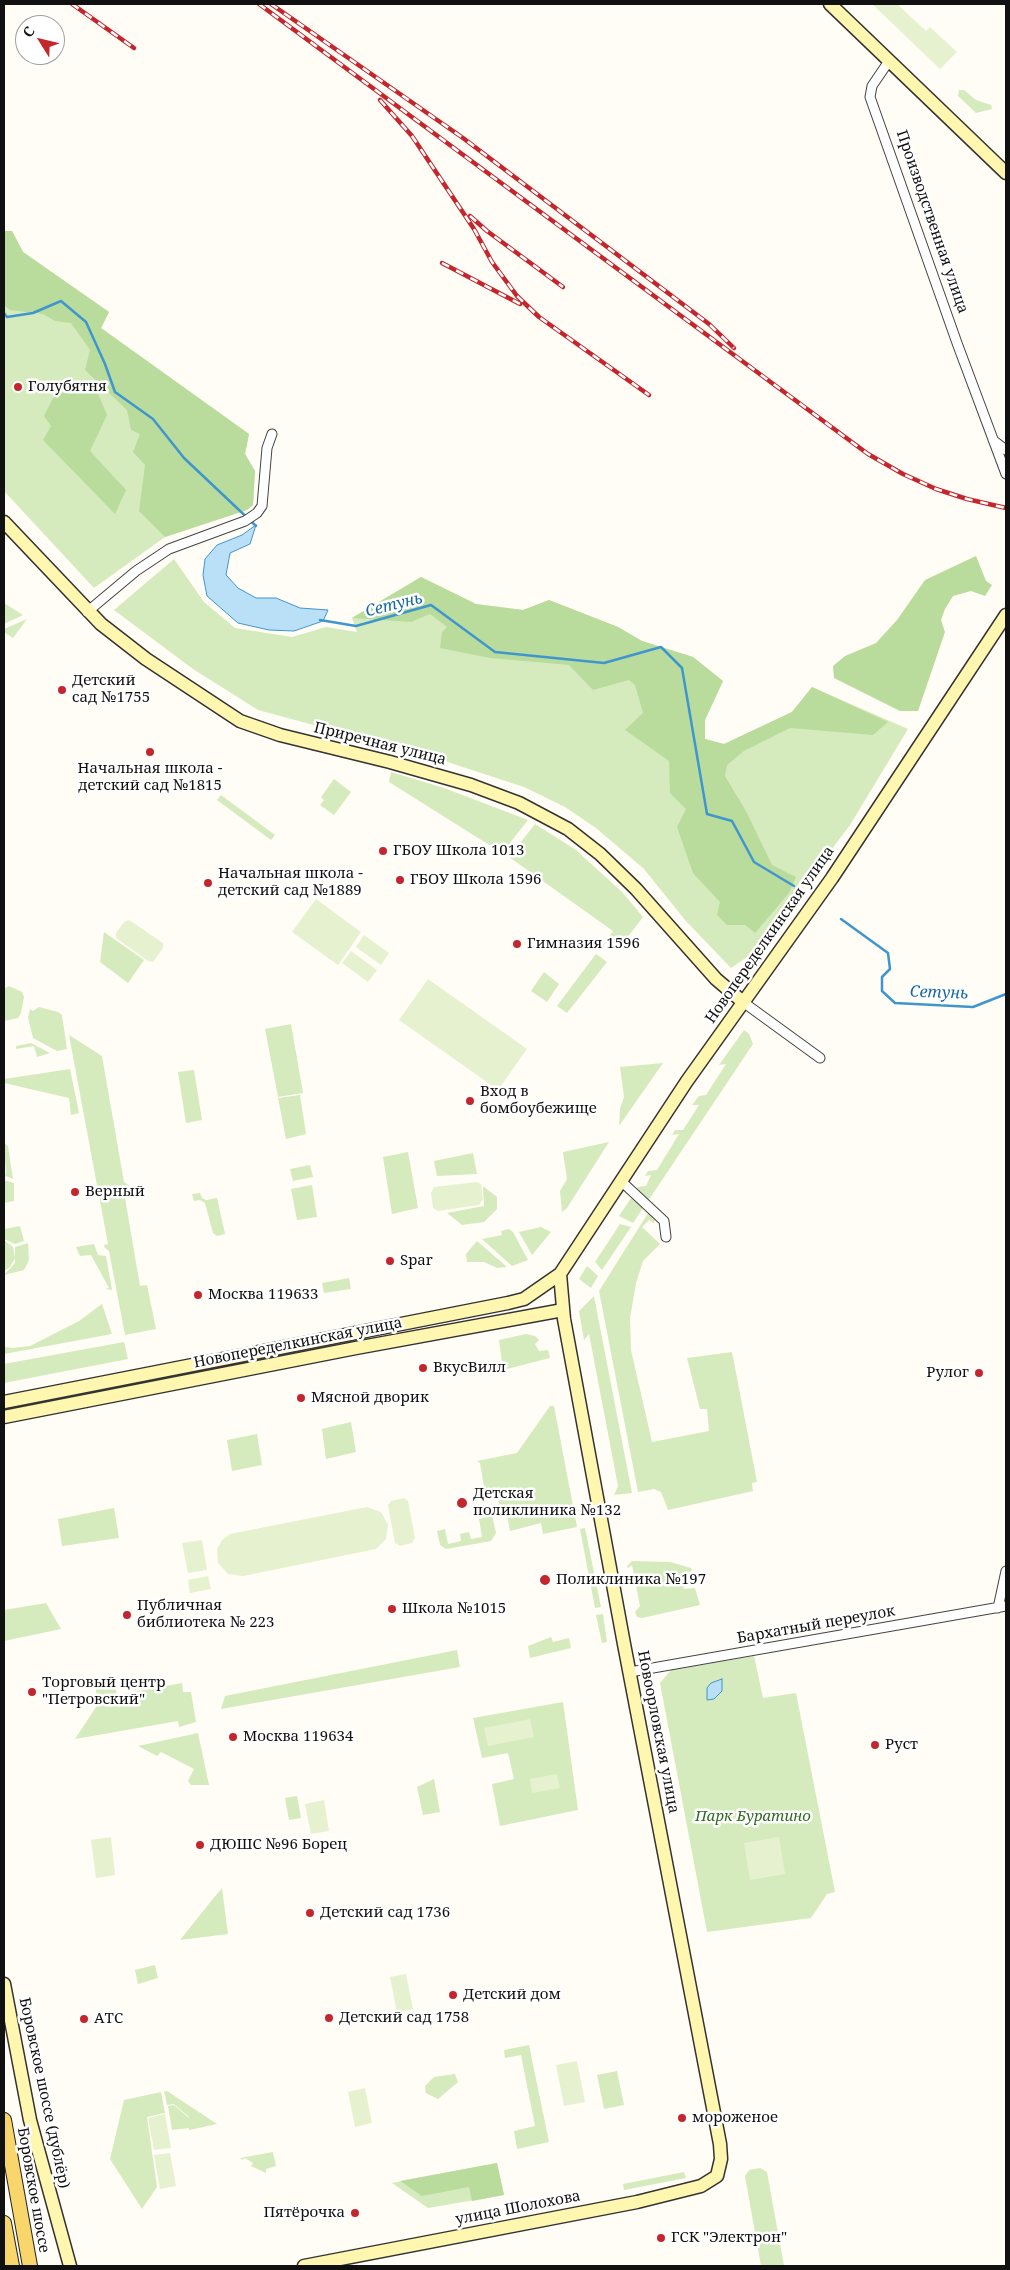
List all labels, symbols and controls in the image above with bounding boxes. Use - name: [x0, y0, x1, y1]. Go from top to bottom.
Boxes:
- north arrow: [15, 15, 65, 65]
- text: С: [18, 22, 39, 41]
- street label: Производственная улица: [892, 128, 972, 316]
- place label: Голубятня: [28, 378, 107, 396]
- marker: Голубятня: [12, 381, 24, 393]
- water label: Сетунь: [363, 589, 425, 621]
- place label: Детский сад №1755: [72, 672, 150, 707]
- marker: Детский сад №1755: [56, 684, 68, 696]
- street label: Приречная улица: [312, 719, 448, 769]
- marker: Начальная школа - детский сад №1815: [144, 746, 156, 758]
- place label: Начальная школа - детский сад №1815: [78, 760, 222, 795]
- place label: ГБОУ Школа 1013: [393, 842, 524, 860]
- street label: Новопеределкинская улица: [702, 843, 838, 1027]
- marker: ГБОУ Школа 1013: [377, 845, 389, 857]
- place label: Начальная школа - детский сад №1889: [218, 865, 363, 900]
- place label: ГБОУ Школа 1596: [410, 871, 541, 889]
- marker: ГБОУ Школа 1596: [394, 874, 406, 886]
- marker: Начальная школа - детский сад №1889: [202, 877, 214, 889]
- place label: Гимназия 1596: [527, 935, 640, 953]
- marker: Гимназия 1596: [511, 938, 523, 950]
- water label: Сетунь: [909, 982, 969, 1004]
- place label: Вход в бомбоубежище: [480, 1083, 597, 1118]
- marker: Вход в бомбоубежище: [464, 1095, 476, 1107]
- place label: Верный: [85, 1183, 145, 1201]
- marker: Верный: [69, 1186, 81, 1198]
- place label: Spar: [400, 1252, 433, 1270]
- marker: Spar: [384, 1255, 396, 1267]
- place label: Москва 119633: [208, 1286, 318, 1304]
- marker: Москва 119633: [192, 1289, 204, 1301]
- street label: Новопеределкинская улица: [192, 1314, 404, 1372]
- place label: ВкусВилл: [433, 1359, 506, 1377]
- marker: ВкусВилл: [417, 1362, 429, 1374]
- place label: Рулог: [926, 1364, 969, 1382]
- marker: Рулог: [973, 1367, 985, 1379]
- place label: Мясной дворик: [311, 1389, 429, 1407]
- marker: Мясной дворик: [295, 1392, 307, 1404]
- place label: Детская поликлиника №132: [473, 1485, 621, 1520]
- marker: Детская поликлиника №132: [455, 1496, 469, 1510]
- place label: Поликлиника №197: [556, 1571, 706, 1589]
- marker: Поликлиника №197: [538, 1573, 552, 1587]
- place label: Публичная библиотека № 223: [137, 1597, 274, 1632]
- place label: Школа №1015: [402, 1600, 506, 1618]
- street label: Бархатный переулок: [736, 1602, 896, 1648]
- marker: Школа №1015: [386, 1603, 398, 1615]
- marker: Публичная библиотека № 223: [121, 1609, 133, 1621]
- street label: Новоорловская улица: [633, 1649, 683, 1815]
- place label: Торговый центр "Петровский": [42, 1674, 165, 1709]
- marker: Торговый центр "Петровский": [26, 1686, 38, 1698]
- place label: Москва 119634: [243, 1728, 353, 1746]
- marker: Москва 119634: [227, 1731, 239, 1743]
- place label: Руст: [885, 1736, 918, 1754]
- marker: Руст: [869, 1739, 881, 1751]
- park label: Парк Буратино: [695, 1808, 811, 1826]
- place label: ДЮШС №96 Борец: [210, 1836, 347, 1854]
- marker: ДЮШС №96 Борец: [194, 1839, 206, 1851]
- place label: Детский сад 1736: [320, 1904, 450, 1922]
- marker: Детский сад 1736: [304, 1907, 316, 1919]
- place label: Детский дом: [463, 1986, 561, 2004]
- marker: Детский дом: [447, 1989, 459, 2001]
- street label: Боровское шоссе (дублёр): [15, 1996, 73, 2190]
- place label: Детский сад 1758: [339, 2009, 469, 2027]
- place label: АТС: [94, 2010, 123, 2028]
- marker: Детский сад 1758: [323, 2012, 335, 2024]
- marker: АТС: [78, 2013, 90, 2025]
- place label: мороженое: [692, 2109, 778, 2127]
- marker: мороженое: [676, 2112, 688, 2124]
- street label: Боровское шоссе: [13, 2126, 53, 2254]
- street label: улица Шолохова: [454, 2187, 582, 2229]
- place label: Пятёрочка: [264, 2204, 345, 2222]
- marker: Пятёрочка: [349, 2207, 361, 2219]
- place label: ГСК "Электрон": [671, 2229, 787, 2247]
- marker: ГСК "Электрон": [655, 2232, 667, 2244]

